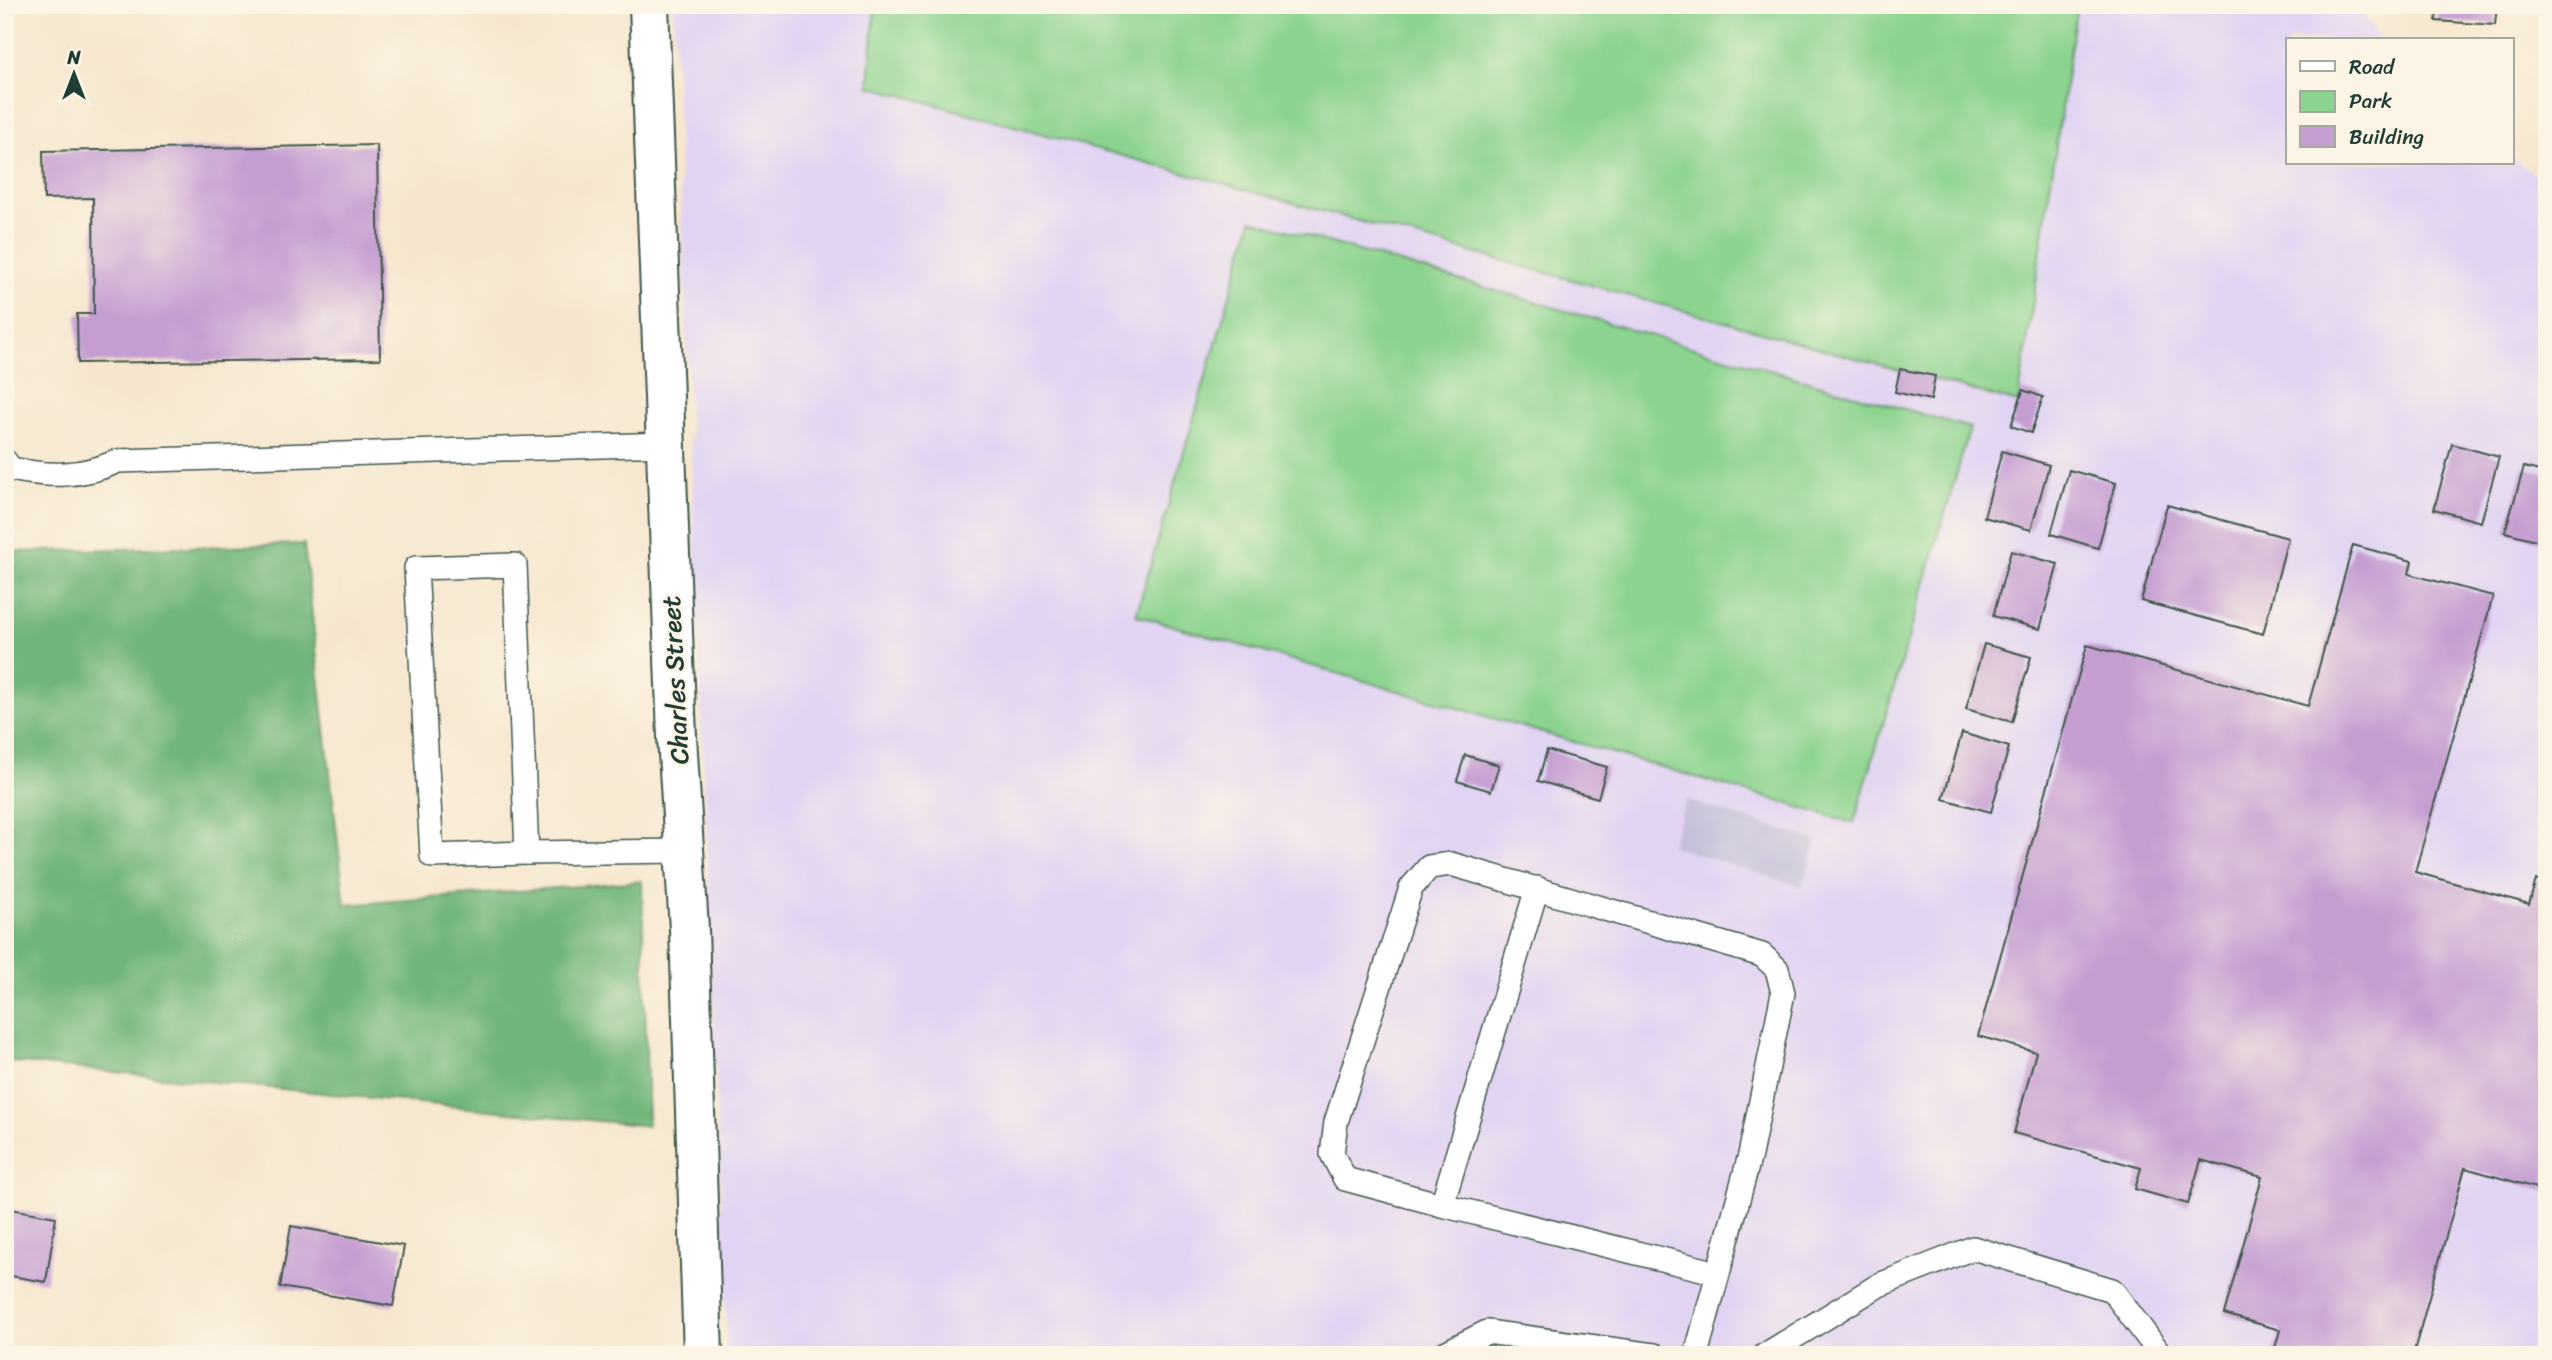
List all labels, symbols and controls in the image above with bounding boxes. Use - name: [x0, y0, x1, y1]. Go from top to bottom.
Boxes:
- north arrow: [38, 38, 108, 108]
- legend: [2286, 38, 2514, 164]
- text: N: [66, 41, 81, 74]
- text: Road: [2349, 48, 2396, 86]
- text: Park: [2349, 82, 2392, 120]
- text: Building: [2349, 118, 2425, 156]
- street label: Charles Street: [648, 595, 702, 765]

